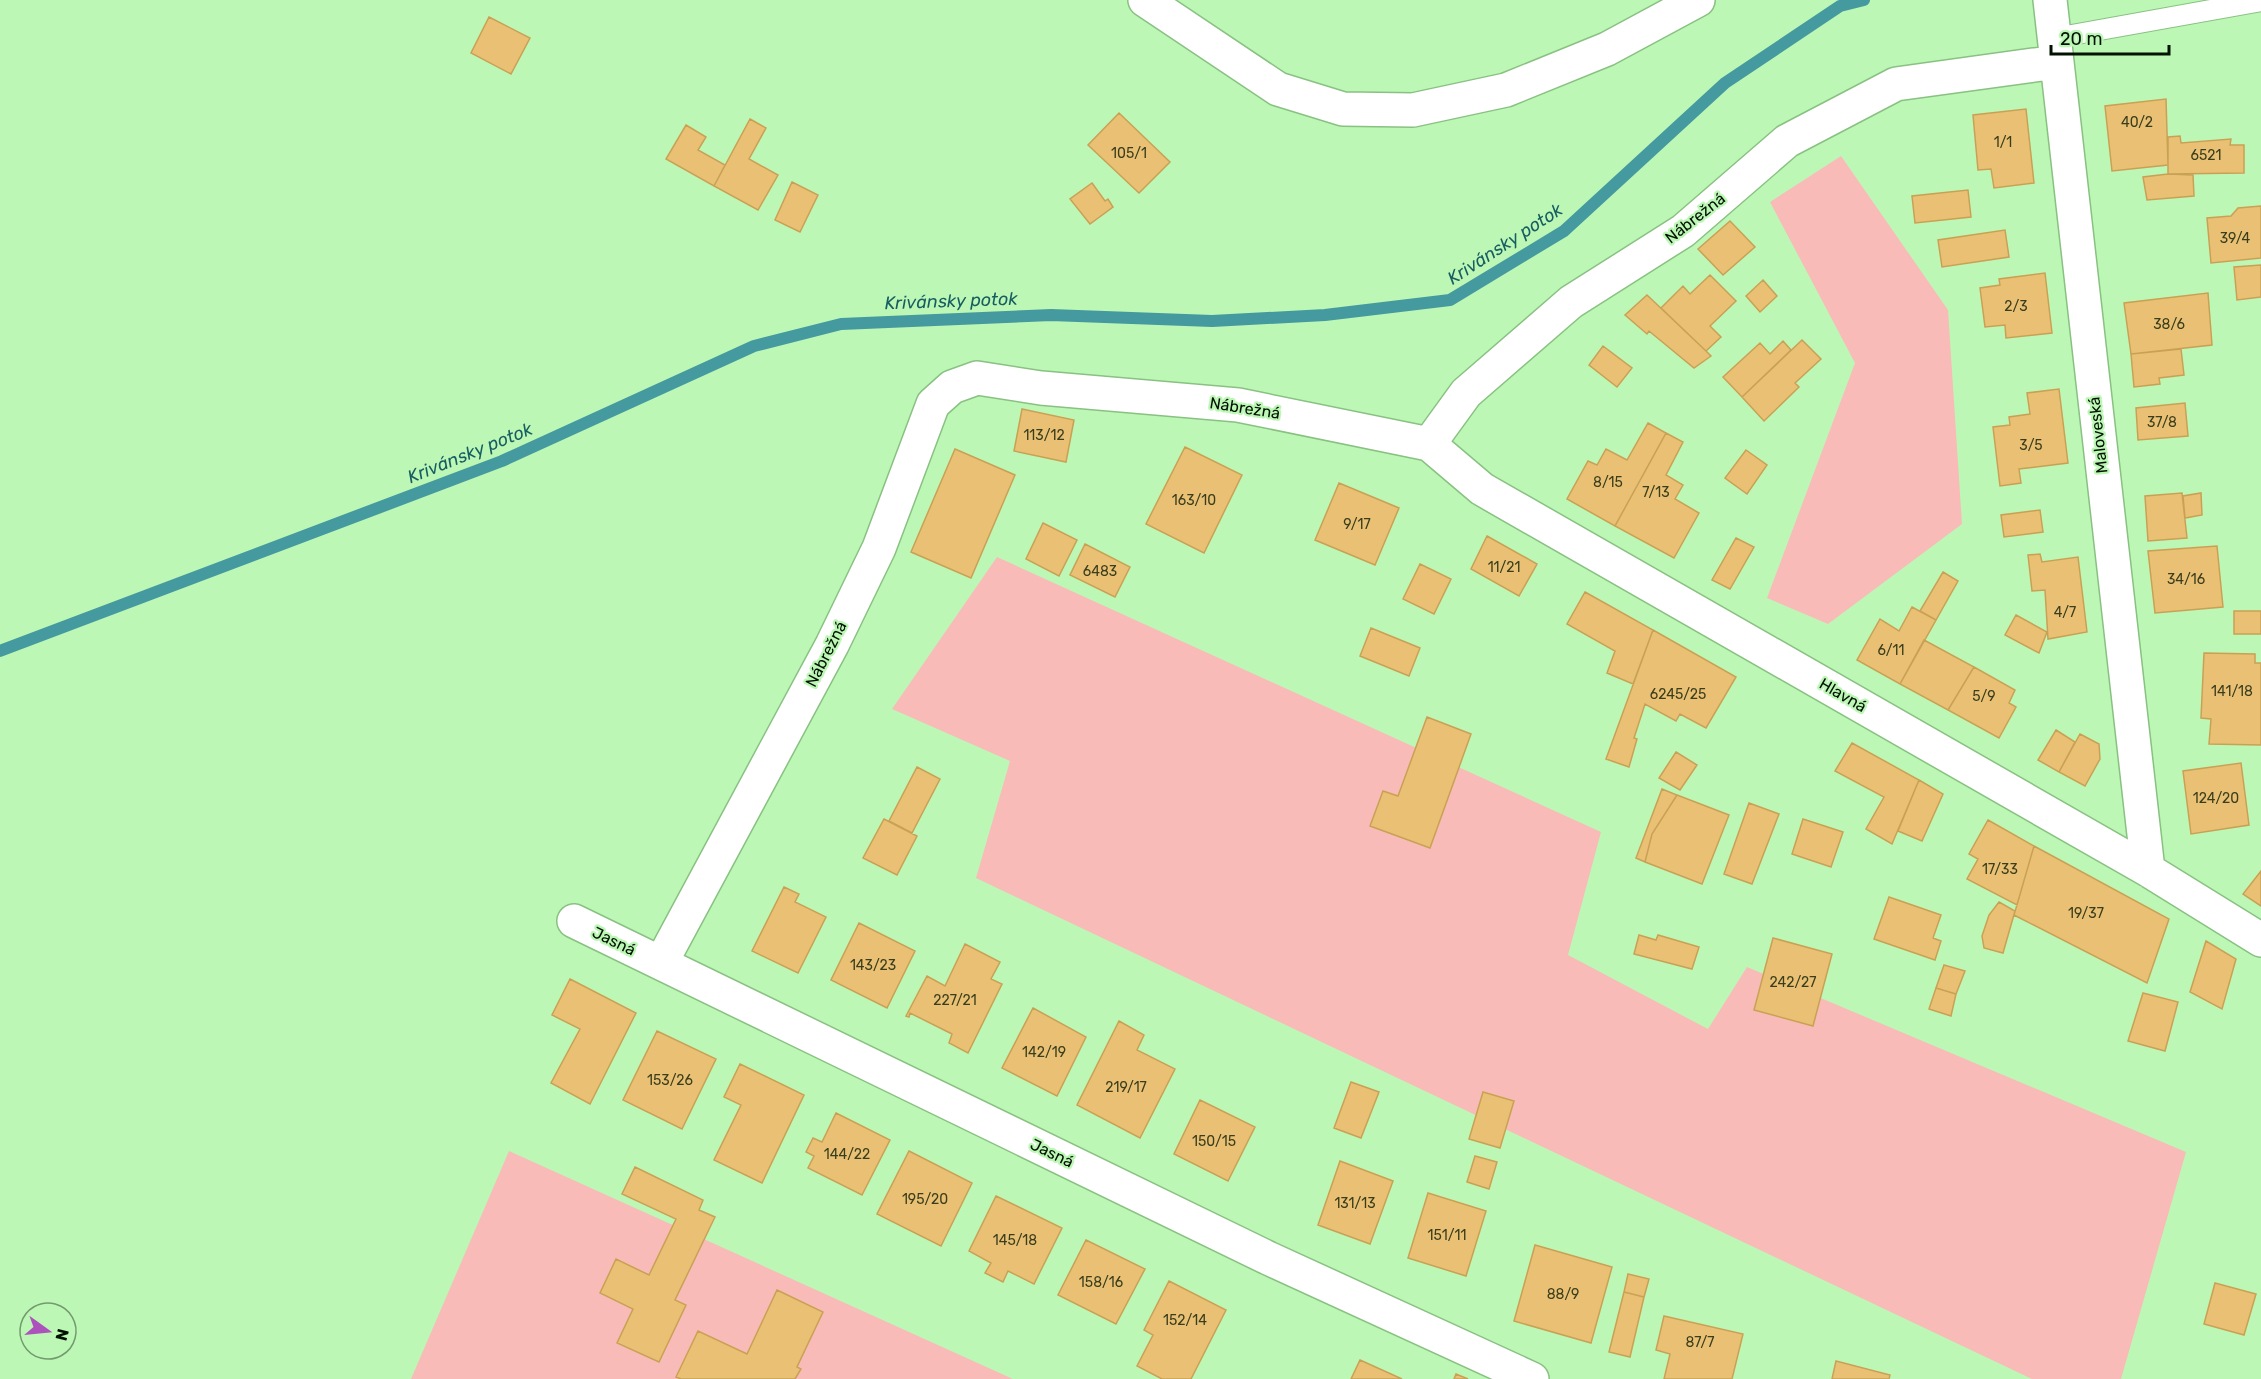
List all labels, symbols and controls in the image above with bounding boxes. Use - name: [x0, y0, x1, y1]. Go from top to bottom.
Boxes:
- scale bar: [2051, 18, 2170, 56]
- text: 20 m: [2060, 28, 2102, 50]
- house number: 40/2: [2121, 114, 2153, 131]
- house number: 1/1: [1994, 134, 2012, 151]
- house number: 105/1: [1111, 145, 1147, 162]
- house number: 6521: [2191, 147, 2221, 164]
- street label: Nábrežná: [1661, 189, 1729, 247]
- water label: Krivánsky potok: [1443, 198, 1567, 289]
- house number: 39/4: [2220, 230, 2251, 247]
- water label: Krivánsky potok: [884, 288, 1019, 314]
- house number: 2/3: [2004, 298, 2028, 315]
- house number: 38/6: [2153, 316, 2185, 333]
- street label: Nábrežná: [1208, 393, 1282, 423]
- street label: Maloveská: [2085, 396, 2111, 474]
- house number: 37/8: [2147, 414, 2177, 431]
- water label: Krivánsky potok: [404, 418, 536, 488]
- house number: 113/12: [1023, 427, 1065, 444]
- house number: 3/5: [2019, 437, 2043, 454]
- house number: 8/15: [1593, 474, 1623, 491]
- house number: 7/13: [1642, 484, 1670, 501]
- house number: 163/10: [1172, 492, 1216, 509]
- house number: 9/17: [1343, 516, 1371, 533]
- house number: 11/21: [1488, 559, 1520, 576]
- house number: 6483: [1083, 563, 1117, 580]
- house number: 34/16: [2167, 571, 2205, 588]
- house number: 4/7: [2054, 604, 2076, 621]
- street label: Nábrežná: [801, 618, 851, 690]
- house number: 6/11: [1877, 642, 1905, 659]
- street label: Hlavná: [1816, 674, 1870, 716]
- house number: 141/18: [2211, 683, 2253, 700]
- house number: 6245/25: [1650, 686, 1706, 703]
- house number: 5/9: [1972, 688, 1996, 705]
- house number: 124/20: [2193, 790, 2239, 807]
- house number: 17/33: [1982, 861, 2018, 878]
- house number: 19/37: [2068, 905, 2104, 922]
- street label: Jasná: [589, 922, 639, 960]
- house number: 143/23: [850, 957, 896, 974]
- house number: 242/27: [1770, 974, 1816, 991]
- house number: 227/21: [933, 992, 977, 1009]
- house number: 142/19: [1022, 1044, 1066, 1061]
- house number: 153/26: [647, 1072, 693, 1089]
- house number: 219/17: [1105, 1079, 1147, 1096]
- house number: 150/15: [1192, 1133, 1236, 1150]
- street label: Jasná: [1027, 1134, 1077, 1172]
- house number: 144/22: [824, 1146, 870, 1163]
- house number: 195/20: [902, 1191, 948, 1208]
- house number: 131/13: [1334, 1195, 1376, 1212]
- house number: 151/11: [1428, 1227, 1466, 1244]
- house number: 145/18: [993, 1232, 1037, 1249]
- house number: 158/16: [1079, 1274, 1123, 1291]
- house number: 88/9: [1547, 1286, 1579, 1303]
- north arrow: [18, 1301, 78, 1361]
- house number: 152/14: [1163, 1312, 1207, 1329]
- text: N: [51, 1327, 73, 1343]
- house number: 87/7: [1685, 1334, 1715, 1351]

